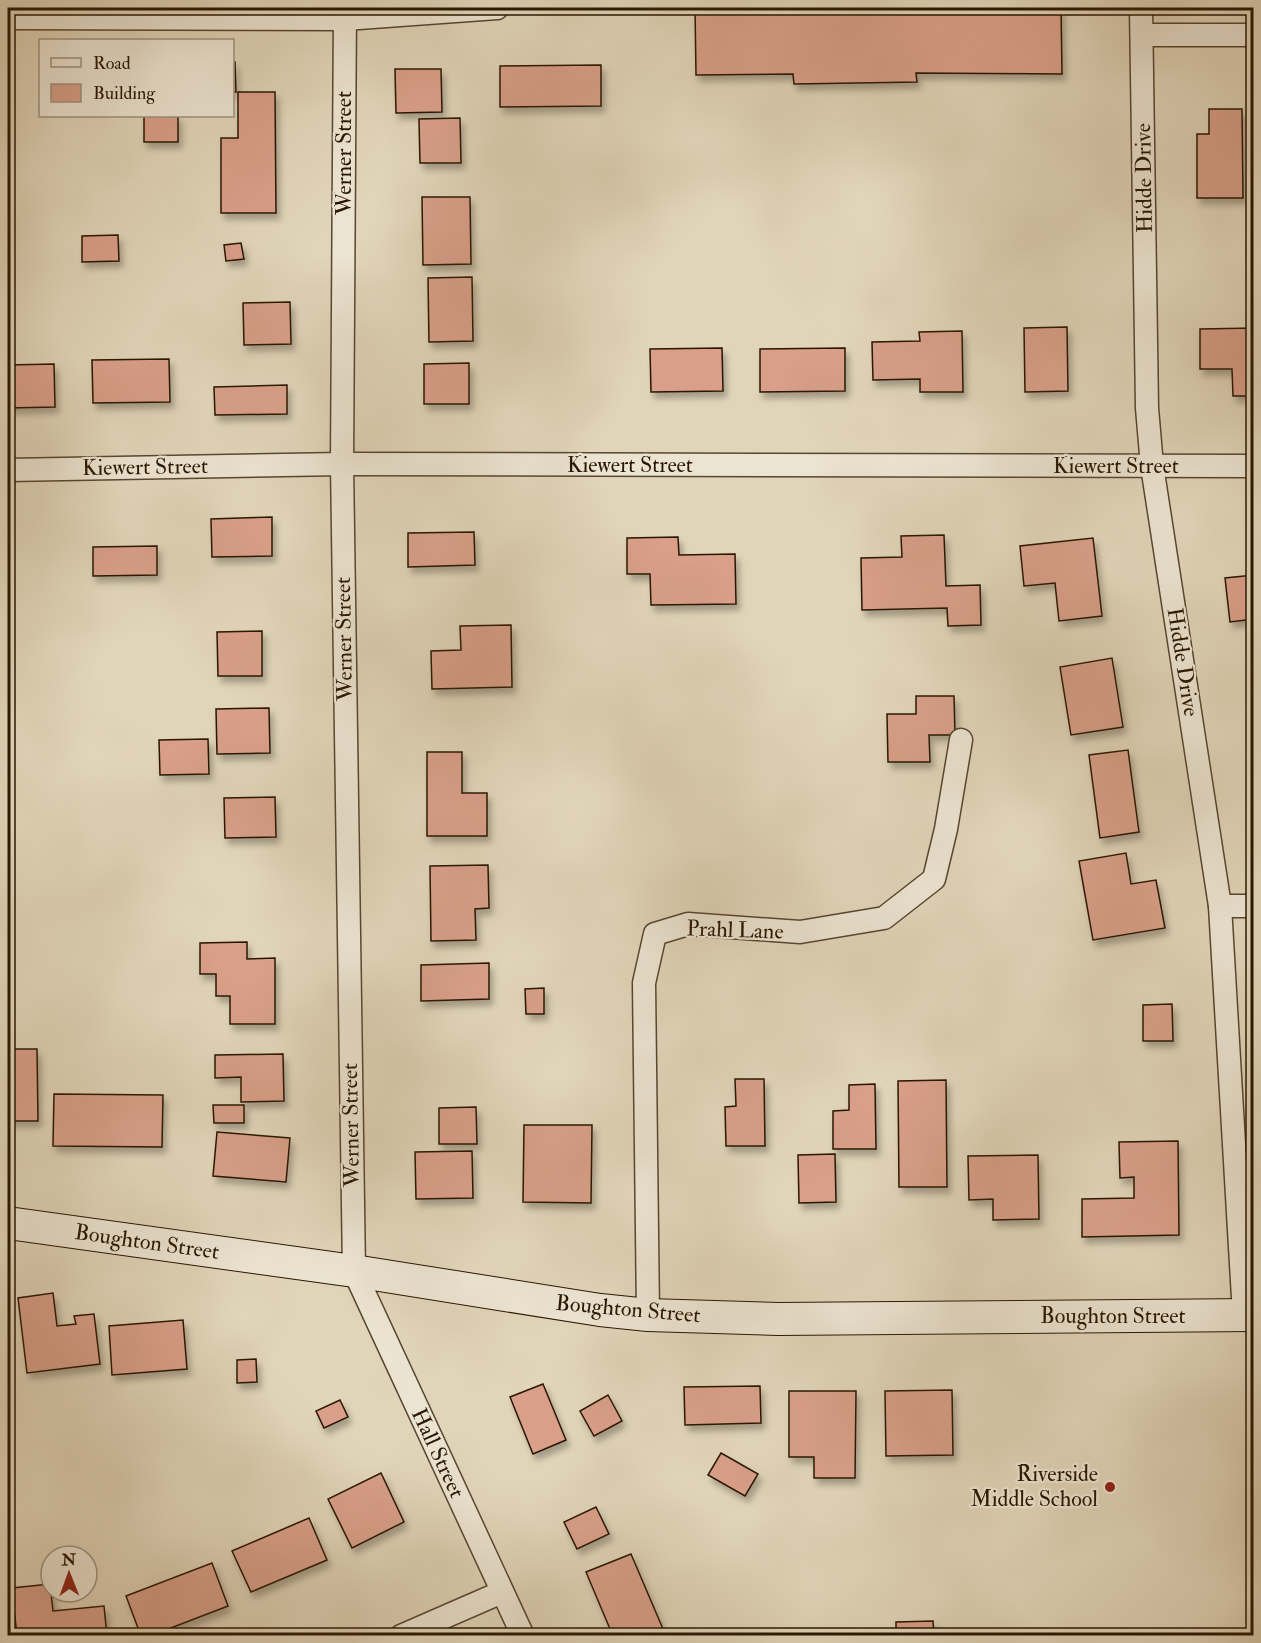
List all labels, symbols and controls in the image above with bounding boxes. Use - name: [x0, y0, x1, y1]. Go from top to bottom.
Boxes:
- legend: [39, 39, 234, 117]
- text: Road: [93, 52, 131, 75]
- text: Building: [93, 82, 156, 105]
- street label: Werner Street: [330, 91, 358, 216]
- street label: Hidde Drive: [1129, 123, 1159, 233]
- street label: Kiewert Street: [567, 451, 693, 479]
- street label: Kiewert Street: [82, 452, 208, 482]
- street label: Kiewert Street: [1053, 452, 1179, 480]
- street label: Werner Street: [329, 577, 359, 702]
- street label: Hidde Drive: [1161, 606, 1205, 718]
- street label: Prahl Lane: [686, 914, 784, 946]
- street label: Werner Street: [336, 1063, 366, 1188]
- street label: Boughton Street: [73, 1218, 221, 1266]
- street label: Boughton Street: [554, 1289, 702, 1329]
- street label: Boughton Street: [1040, 1302, 1186, 1330]
- street label: Hall Street: [405, 1404, 471, 1502]
- place label: Riverside Middle School: [971, 1460, 1098, 1513]
- marker: Riverside Middle School: [1103, 1480, 1117, 1494]
- north arrow: [39, 1544, 99, 1604]
- text: N: [60, 1550, 77, 1570]

